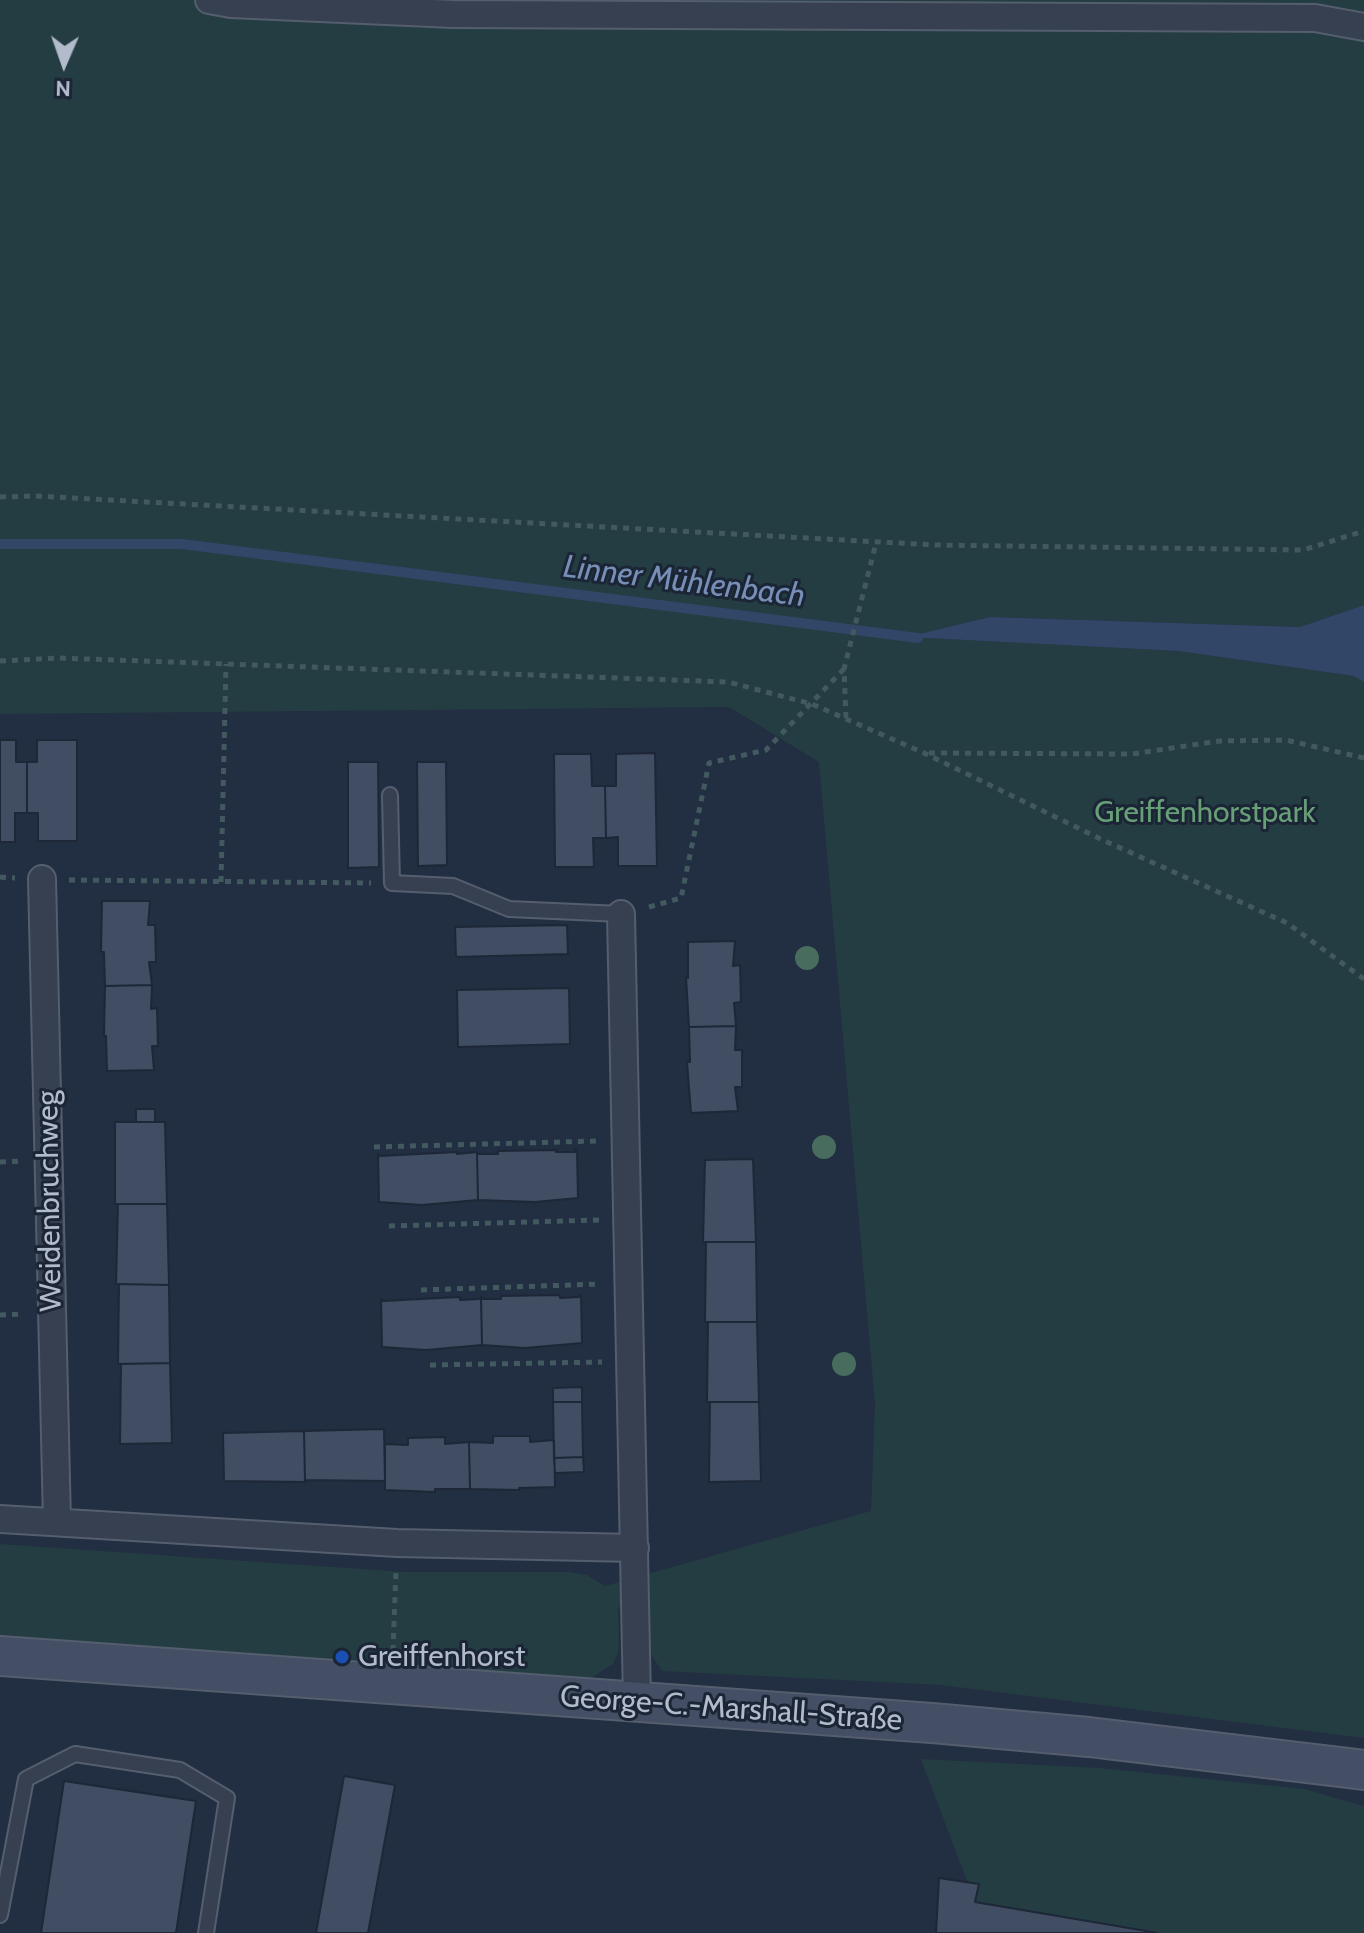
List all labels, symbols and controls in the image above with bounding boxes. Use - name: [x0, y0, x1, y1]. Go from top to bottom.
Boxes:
- north arrow: [24, 24, 104, 104]
- text: N: [55, 75, 71, 102]
- water label: Linner Mühlenbach: [561, 548, 807, 616]
- park label: Greiffenhorstpark: [1094, 795, 1316, 831]
- street label: Weidenbruchweg: [30, 1090, 70, 1312]
- place label: Greiffenhorst: [358, 1639, 525, 1675]
- marker: Greiffenhorst: [333, 1648, 351, 1666]
- street label: George-C.-Marshall-Straße: [559, 1679, 903, 1739]

